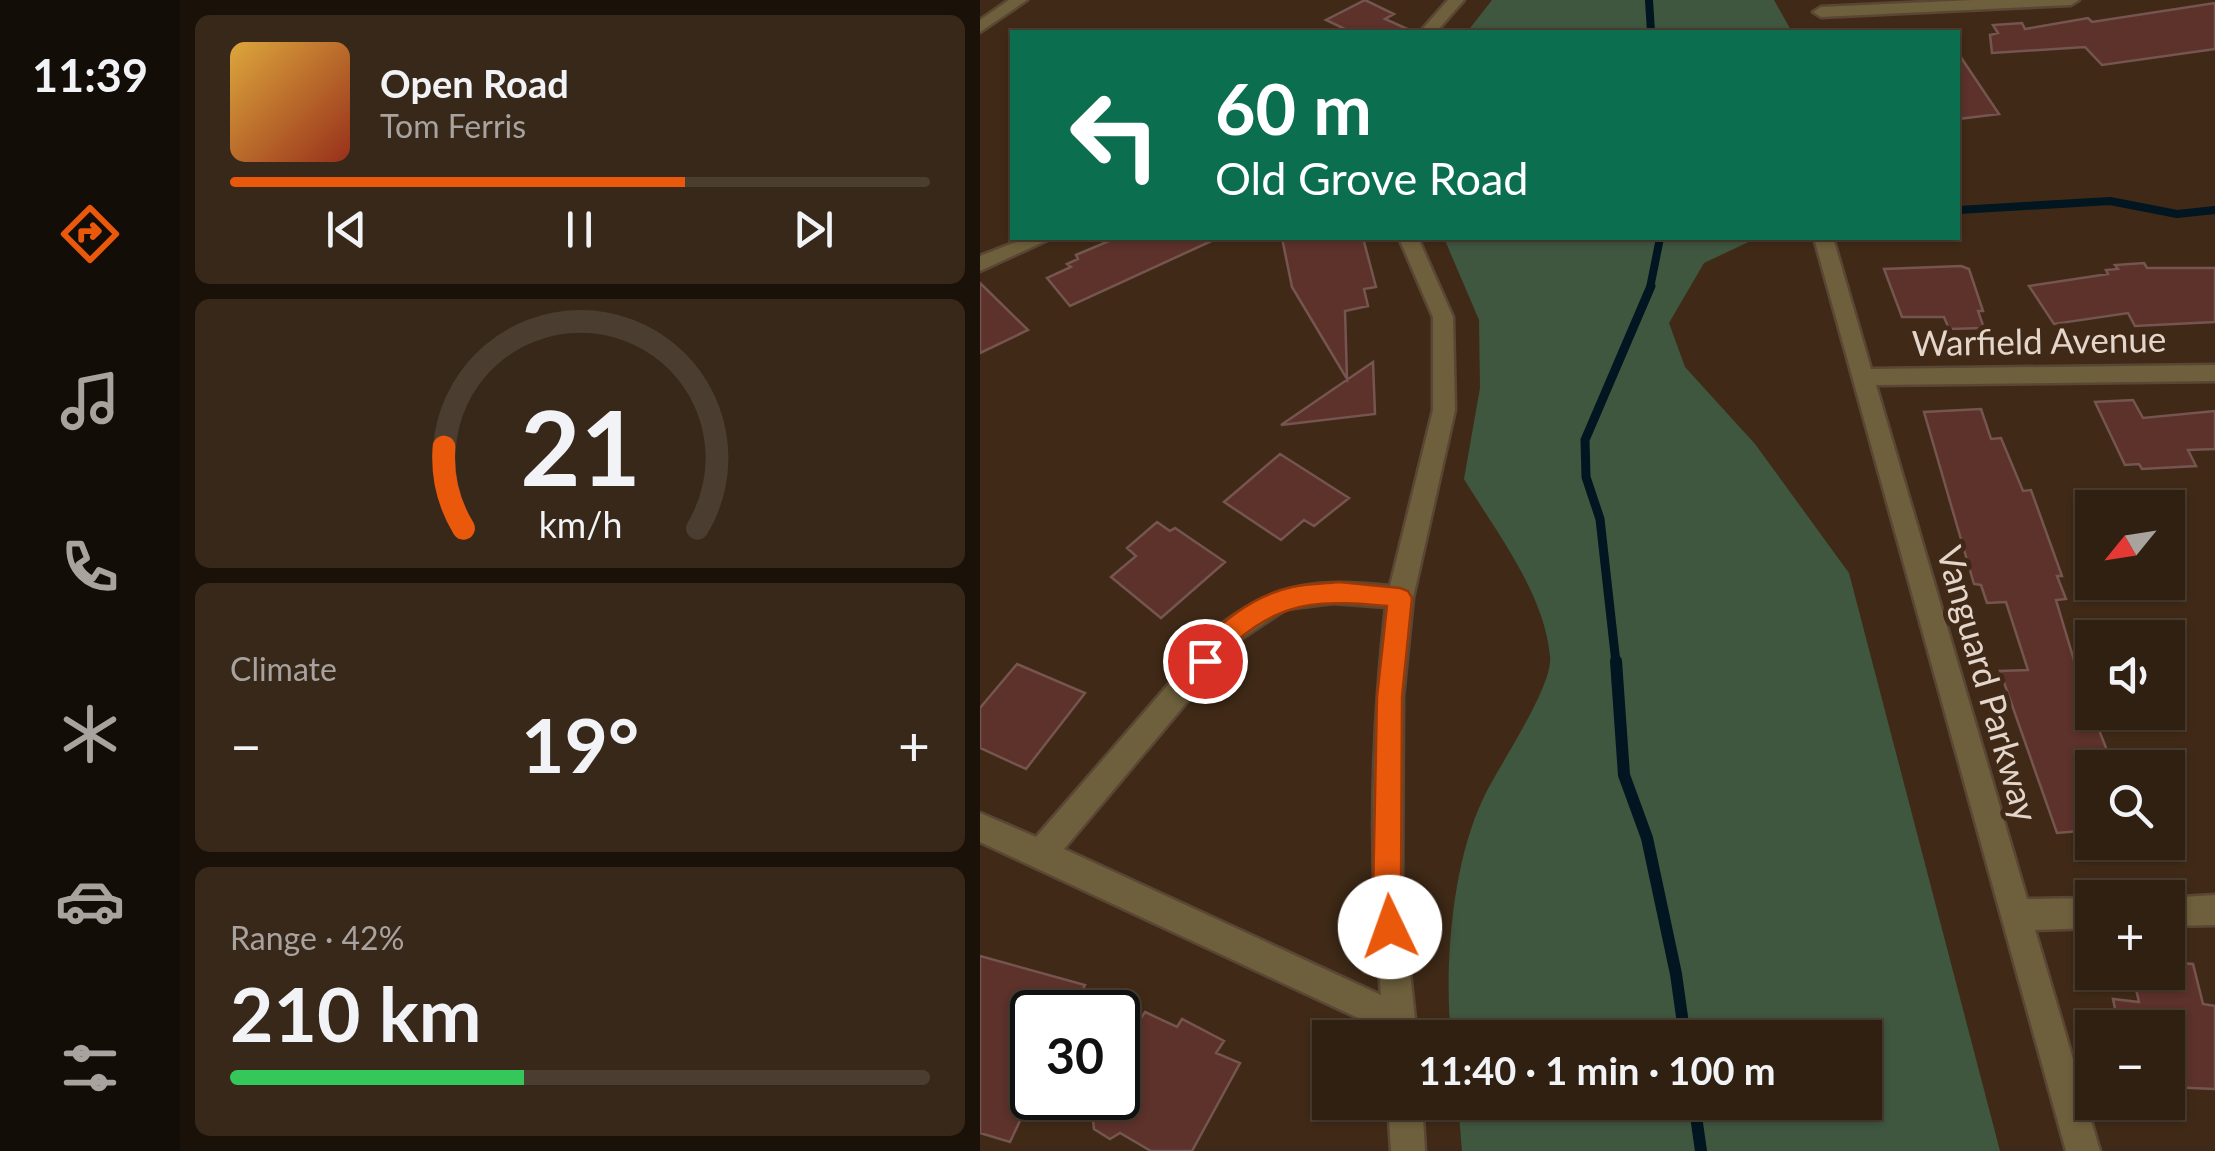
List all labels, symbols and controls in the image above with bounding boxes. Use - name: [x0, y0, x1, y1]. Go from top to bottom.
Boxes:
- text: 11:39: [32, 48, 148, 102]
- text: Open Road: [380, 60, 569, 106]
- text: 60 m: [1215, 66, 1372, 150]
- icon: left: [1050, 70, 1180, 200]
- text: Tom Ferris: [380, 106, 526, 145]
- text: Old Grove Road: [1215, 151, 1528, 205]
- icon: directions: [55, 199, 125, 269]
- icon: previous: [319, 202, 374, 257]
- icon: pause: [552, 202, 607, 257]
- icon: next: [786, 202, 841, 257]
- street label: Warfield Avenue: [1911, 317, 2167, 363]
- icon: music: [55, 366, 125, 436]
- text: 21: [520, 383, 640, 508]
- north arrow: [2075, 490, 2185, 600]
- map controls: [2075, 490, 2185, 1120]
- text: km/h: [538, 503, 622, 546]
- icon: phone: [55, 532, 125, 602]
- street label: Vanguard Parkway: [1930, 541, 2048, 826]
- pin: [1163, 619, 1248, 704]
- button: sound: [2075, 620, 2185, 730]
- icon: arrive: [1178, 634, 1233, 689]
- text: Climate: [230, 649, 337, 688]
- icon: climate: [55, 699, 125, 769]
- text: 19°: [521, 699, 639, 789]
- text: −: [230, 712, 262, 778]
- text: +: [898, 712, 930, 778]
- button: search: [2075, 750, 2185, 860]
- icon: car: [55, 866, 125, 936]
- position arrow: [1338, 875, 1442, 979]
- button: +: [2075, 880, 2185, 990]
- text: Range · 42%: [230, 918, 404, 957]
- text: 210 km: [230, 968, 482, 1058]
- speed limit sign: 30: [1010, 990, 1140, 1120]
- button: −: [2075, 1010, 2185, 1120]
- icon: filters: [55, 1033, 125, 1103]
- text: 11:40 · 1 min · 100 m: [1418, 1047, 1776, 1093]

